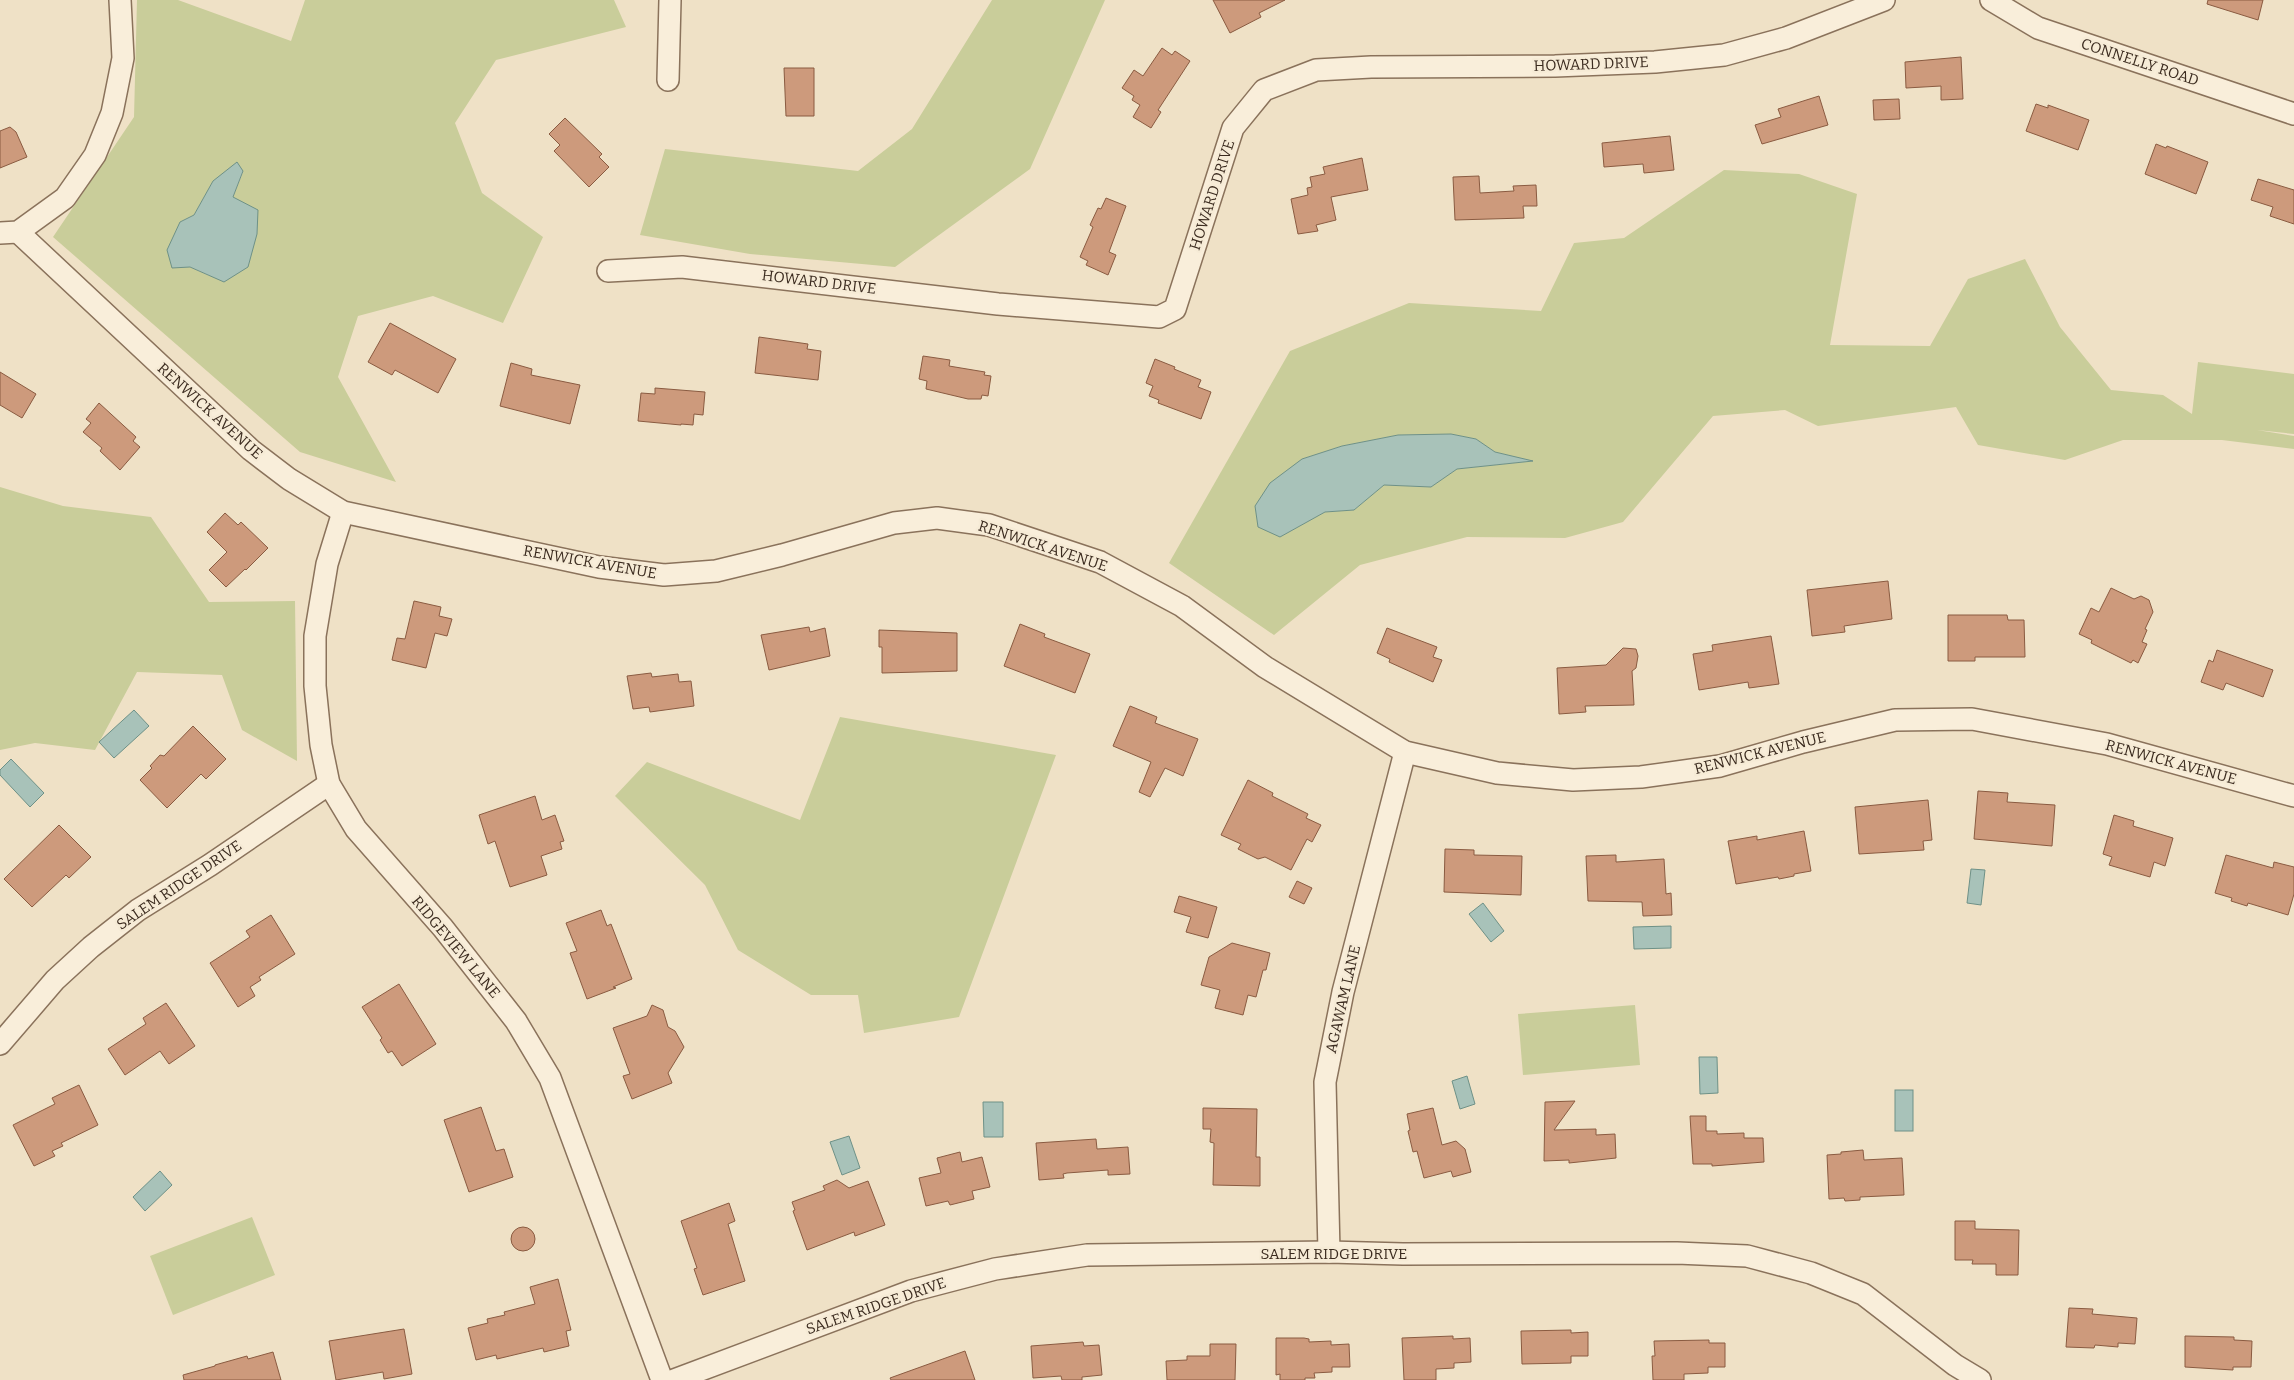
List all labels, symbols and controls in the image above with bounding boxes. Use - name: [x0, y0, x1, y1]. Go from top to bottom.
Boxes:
- street label: CONNELLY ROAD: [2079, 34, 2201, 90]
- street label: HOWARD DRIVE: [1533, 53, 1649, 75]
- street label: HOWARD DRIVE: [1186, 137, 1238, 253]
- street label: HOWARD DRIVE: [761, 266, 877, 298]
- street label: RENWICK AVENUE: [154, 359, 266, 463]
- street label: RENWICK AVENUE: [976, 517, 1110, 575]
- street label: RENWICK AVENUE: [522, 541, 658, 583]
- street label: RENWICK AVENUE: [1692, 728, 1828, 778]
- street label: RENWICK AVENUE: [2103, 736, 2239, 788]
- street label: SALEM RIDGE DRIVE: [113, 836, 245, 934]
- street label: RIDGEVIEW LANE: [408, 892, 504, 1002]
- street label: AGAWAM LANE: [1322, 943, 1364, 1055]
- street label: SALEM RIDGE DRIVE: [1261, 1245, 1407, 1263]
- street label: SALEM RIDGE DRIVE: [804, 1274, 948, 1338]

